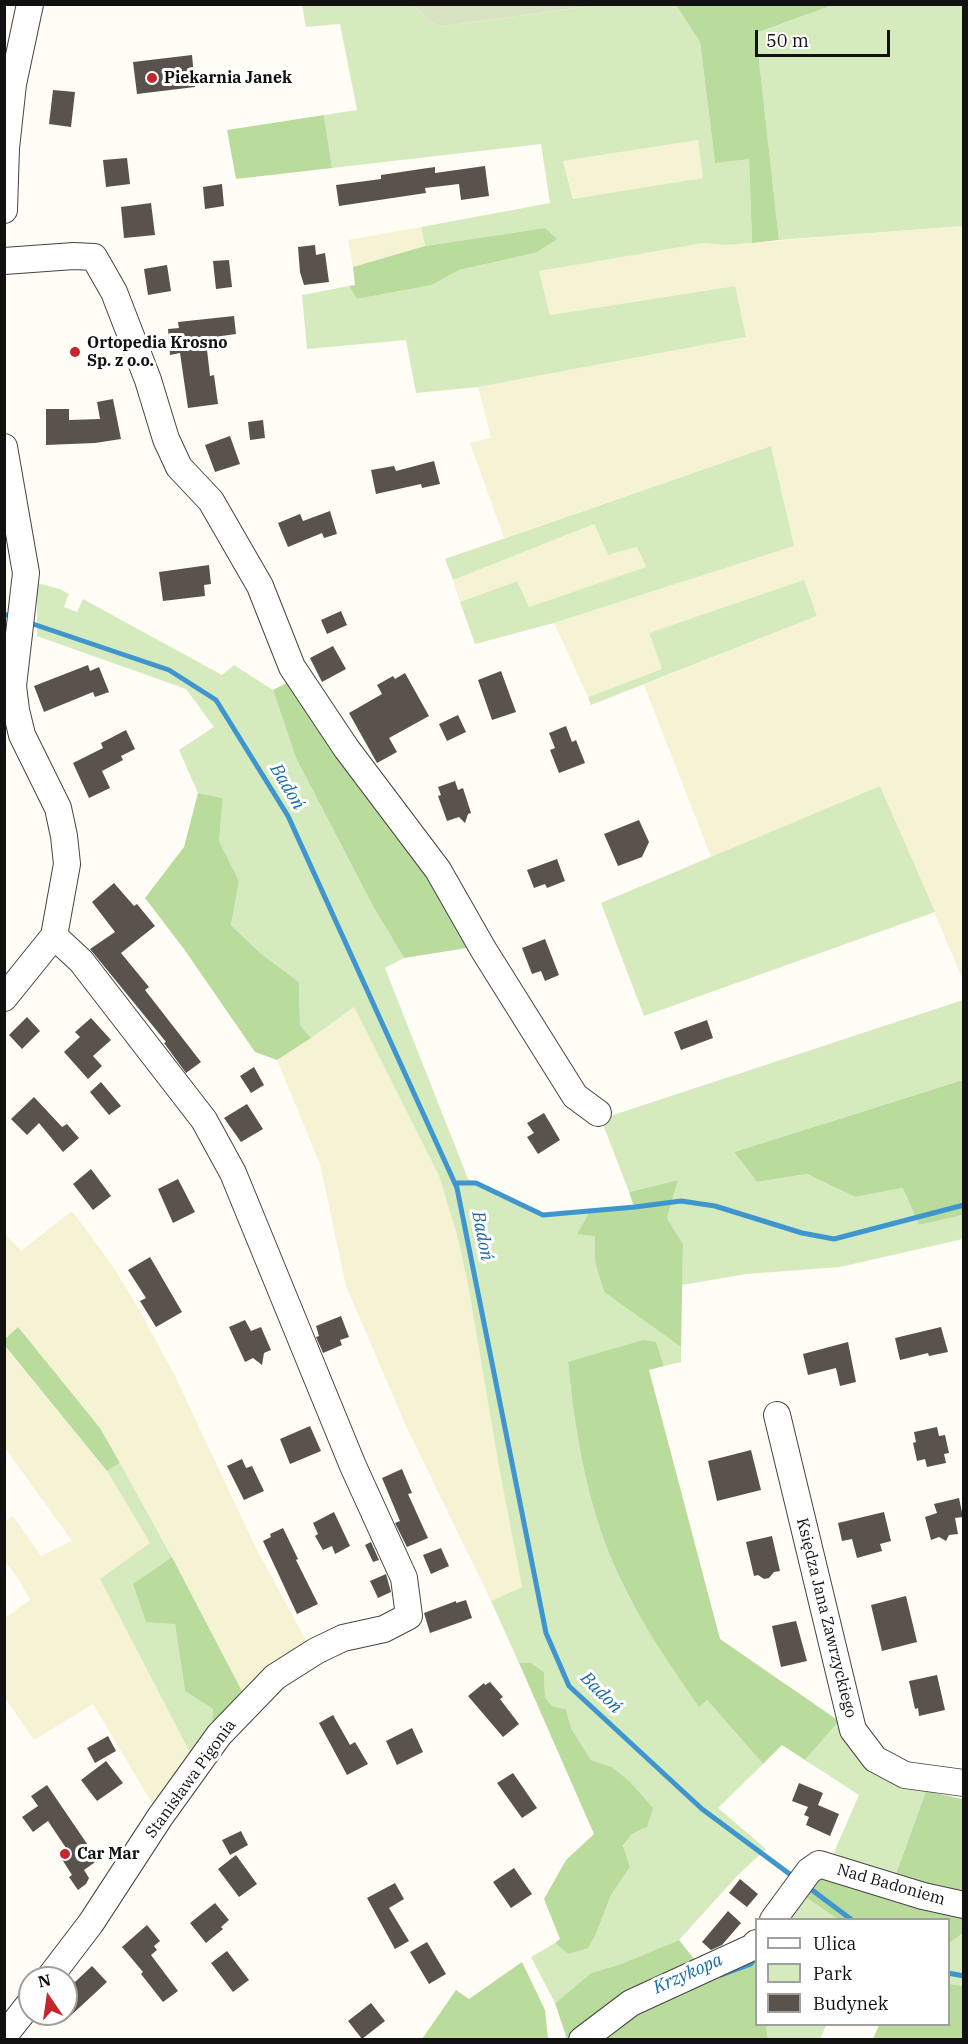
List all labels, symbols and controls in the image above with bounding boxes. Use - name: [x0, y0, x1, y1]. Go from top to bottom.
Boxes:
- scale bar: [758, 18, 893, 56]
- text: 50 m: [766, 29, 809, 52]
- place label: Piekarnia Janek: [164, 68, 292, 88]
- marker: Piekarnia Janek: [145, 71, 159, 85]
- place label: Ortopedia Krosno Sp. z o.o.: [87, 333, 228, 371]
- marker: Ortopedia Krosno Sp. z o.o.: [68, 345, 82, 359]
- water label: Badoń: [265, 760, 309, 814]
- water label: Badoń: [467, 1209, 497, 1263]
- street label: Księdza Jana Zawrzyckiego: [792, 1516, 860, 1720]
- water label: Badoń: [576, 1668, 626, 1718]
- street label: Stanisława Pigonia: [142, 1716, 240, 1842]
- place label: Car Mar: [77, 1844, 140, 1864]
- marker: Car Mar: [58, 1847, 72, 1861]
- street label: Nad Badoniem: [835, 1860, 947, 1910]
- legend: [755, 1918, 950, 2026]
- text: Ulica: [813, 1932, 856, 1955]
- water label: Krzykopa: [650, 1949, 726, 1999]
- text: Park: [813, 1962, 852, 1985]
- north arrow: [18, 1966, 78, 2026]
- text: N: [36, 1969, 53, 1992]
- text: Budynek: [813, 1992, 888, 2015]

